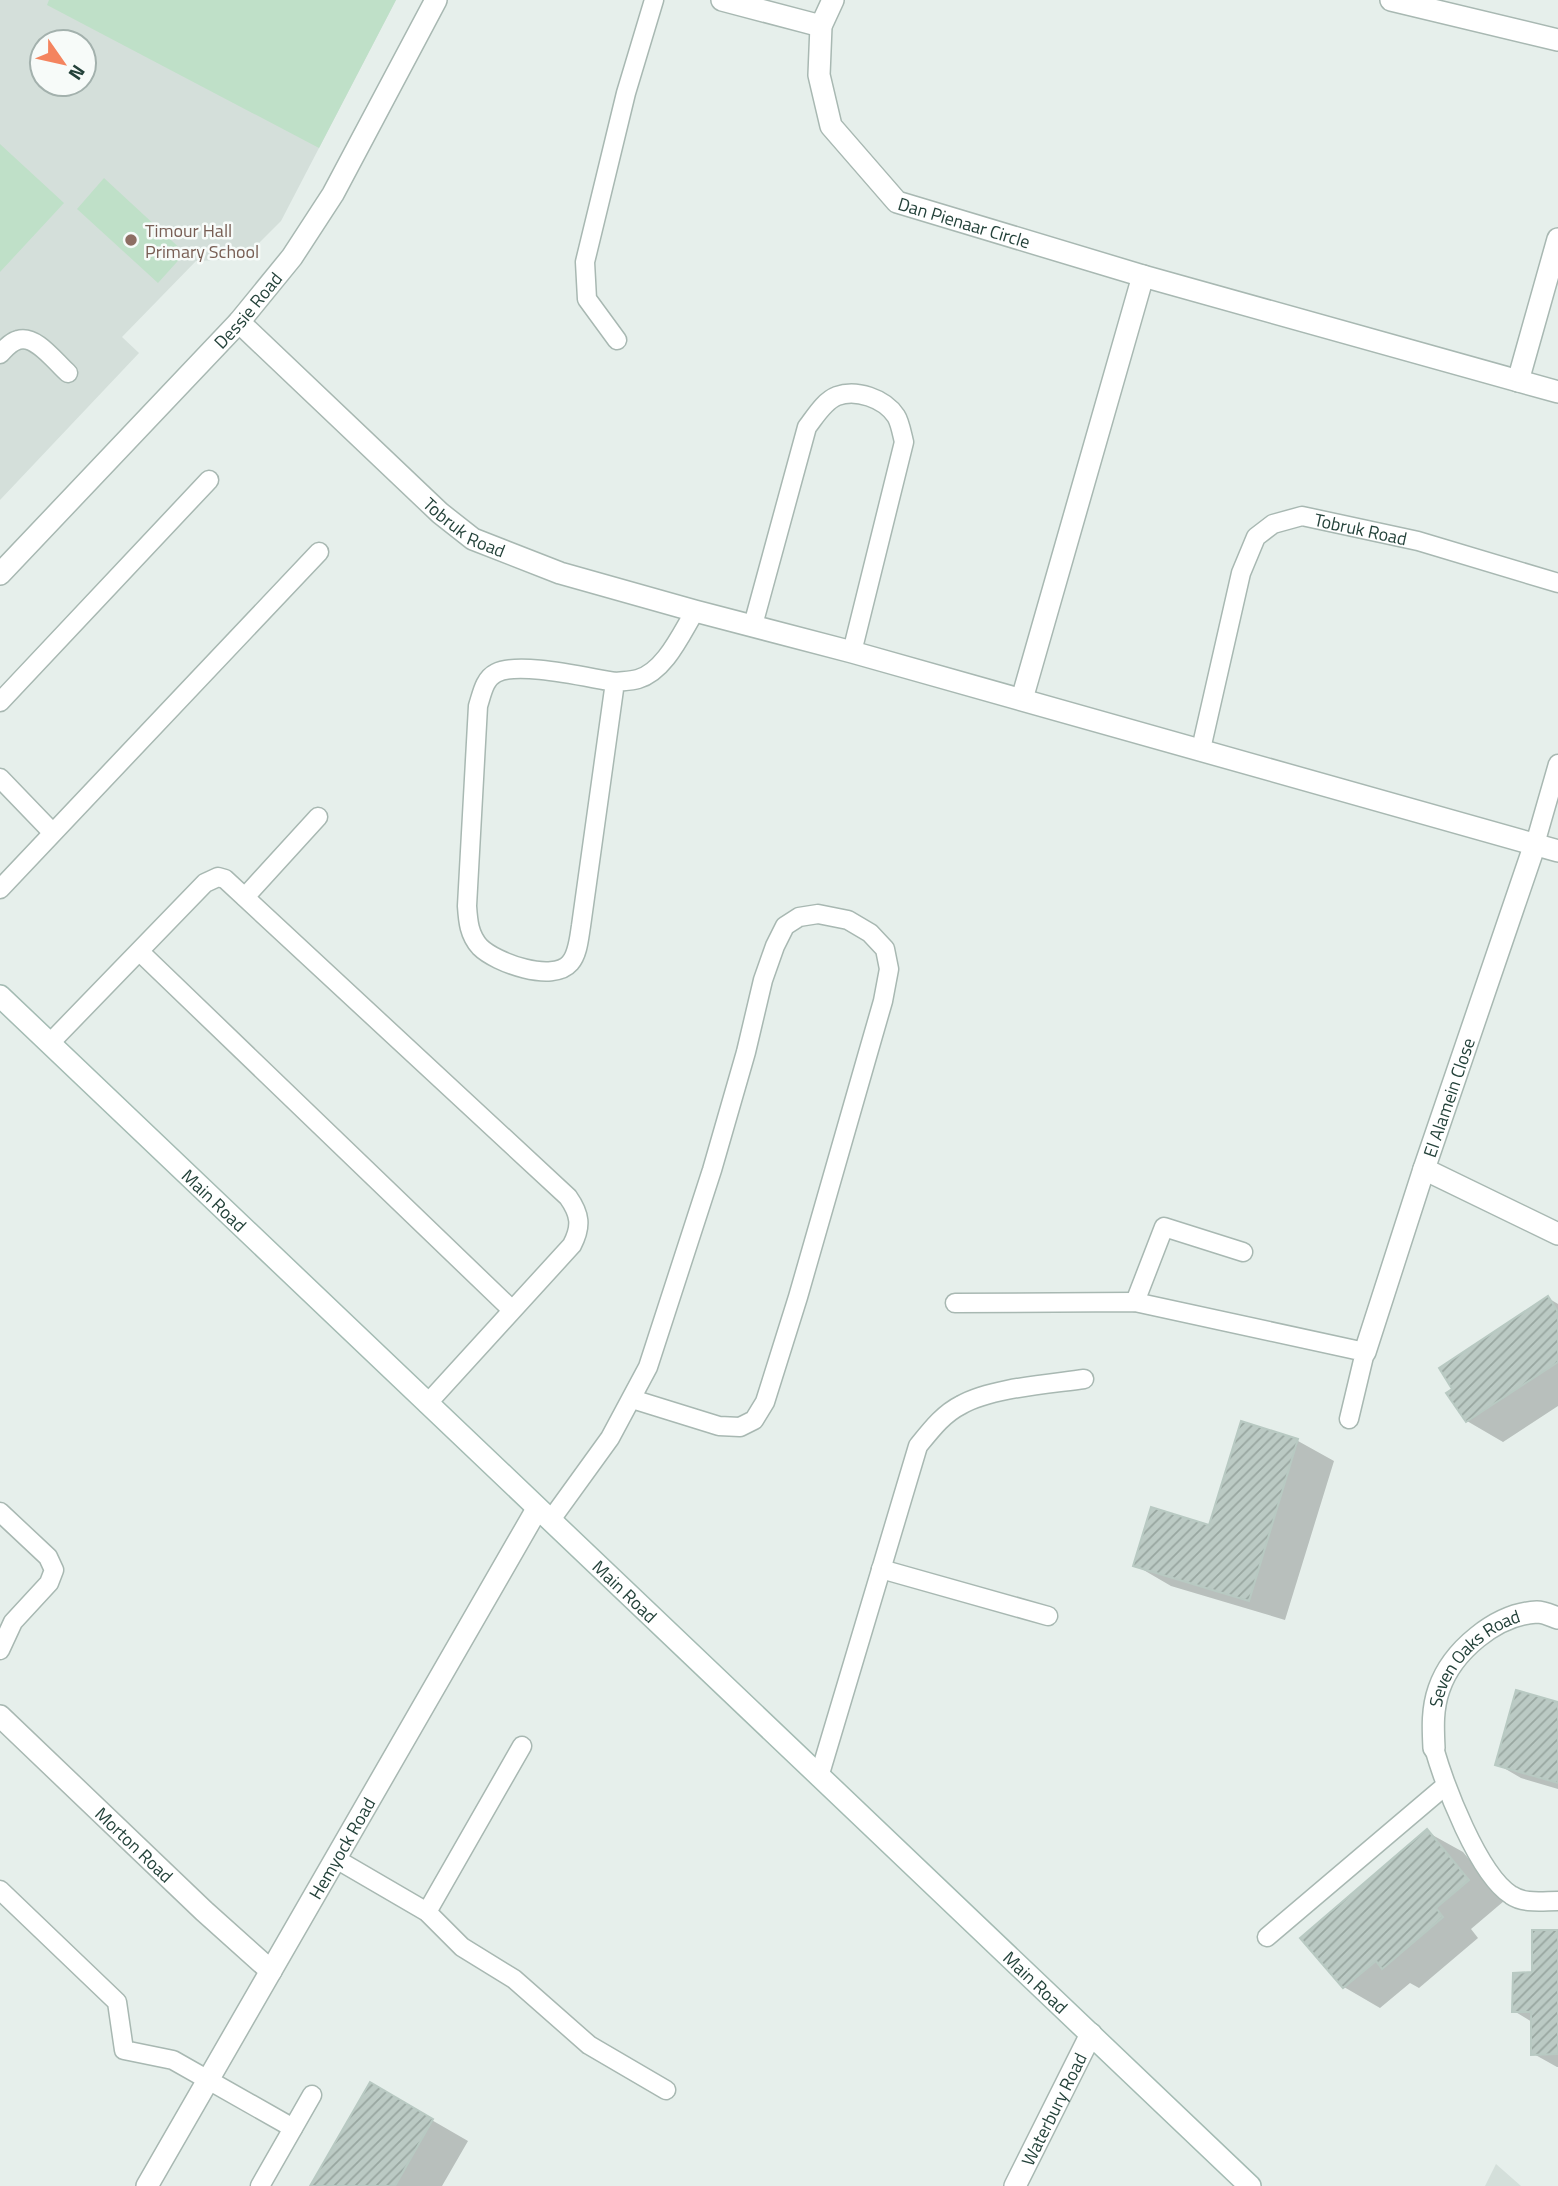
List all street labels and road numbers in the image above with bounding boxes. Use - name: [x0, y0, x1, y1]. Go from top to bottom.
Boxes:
- street label: Dan Pienaar Circle: [895, 190, 1034, 255]
- street label: Dessie Road: [207, 266, 288, 355]
- street label: Tobruk Road: [417, 491, 509, 564]
- street label: Tobruk Road: [1312, 506, 1410, 552]
- street label: El Alamein Close: [1416, 1034, 1481, 1161]
- street label: Main Road: [176, 1162, 253, 1238]
- street label: Main Road: [586, 1553, 664, 1629]
- street label: Seven Oaks Road: [1421, 1602, 1523, 1709]
- street label: Hemyock Road: [302, 1792, 382, 1904]
- street label: Morton Road: [89, 1800, 180, 1889]
- street label: Main Road: [997, 1944, 1074, 2020]
- street label: Waterbury Road: [1014, 2048, 1093, 2170]

